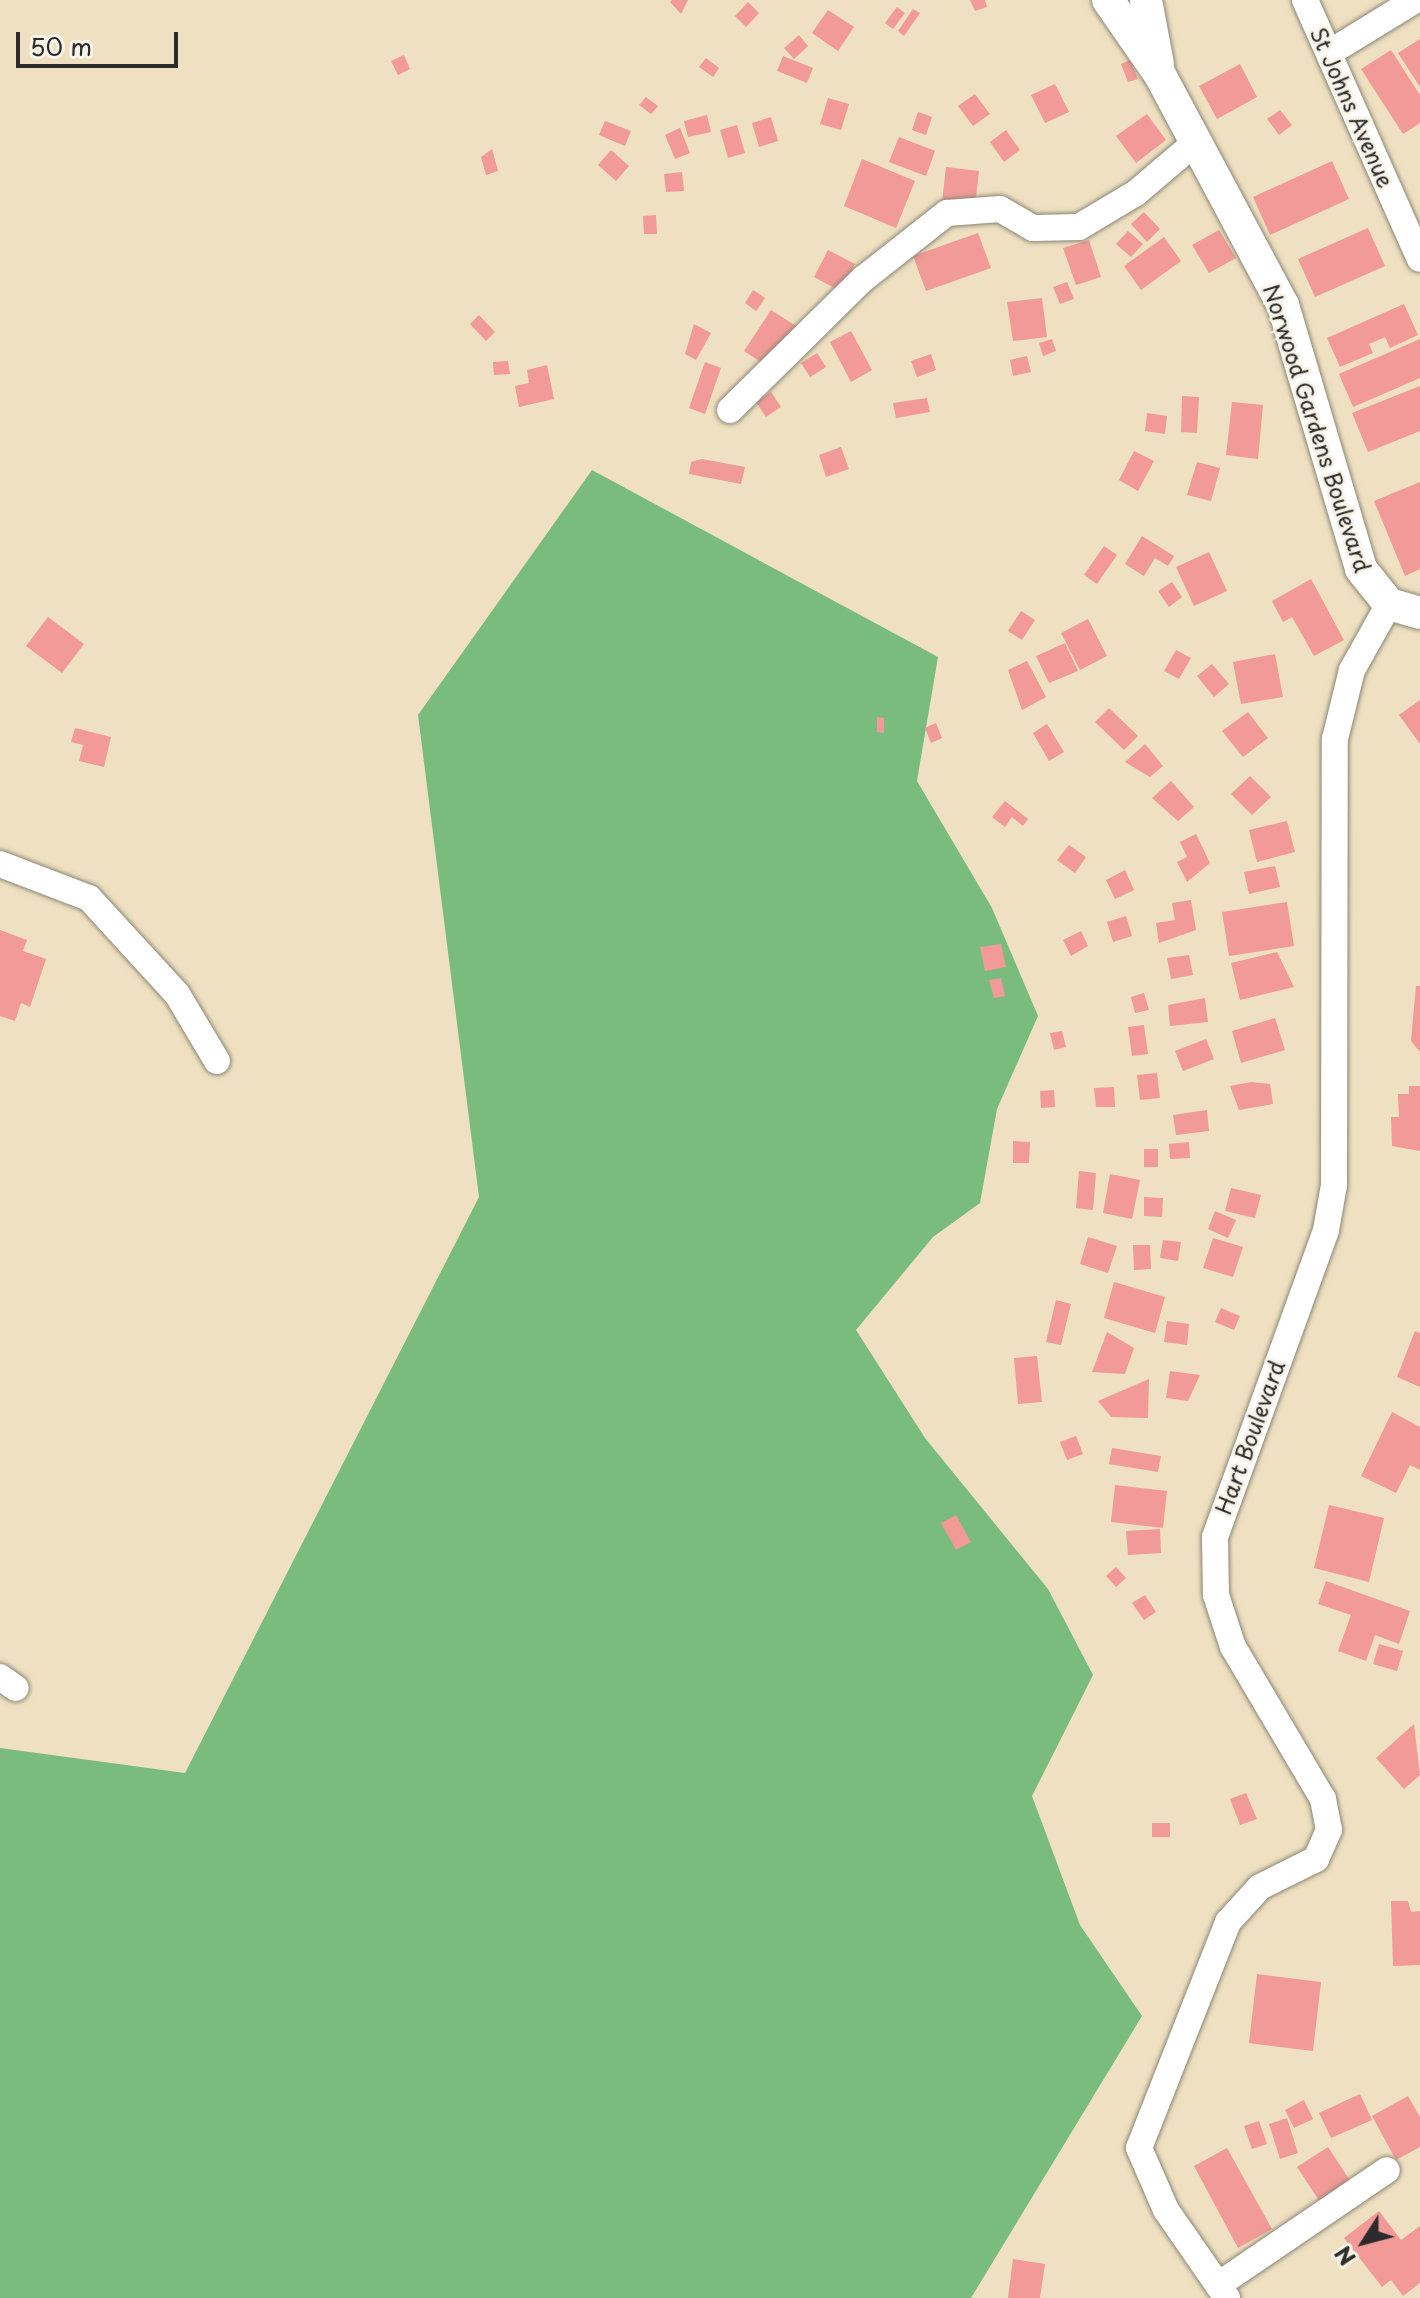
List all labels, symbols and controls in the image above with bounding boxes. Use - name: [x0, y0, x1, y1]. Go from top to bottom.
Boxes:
- scale bar: [20, 16, 182, 66]
- street label: St Johns Avenue: [1306, 23, 1400, 191]
- text: 50 m: [30, 28, 92, 64]
- street label: Norwood Gardens Boulevard: [1259, 280, 1377, 576]
- street label: Hart Boulevard: [1209, 1357, 1289, 1517]
- north arrow: [1324, 2202, 1404, 2282]
- text: N: [1326, 2240, 1363, 2273]

